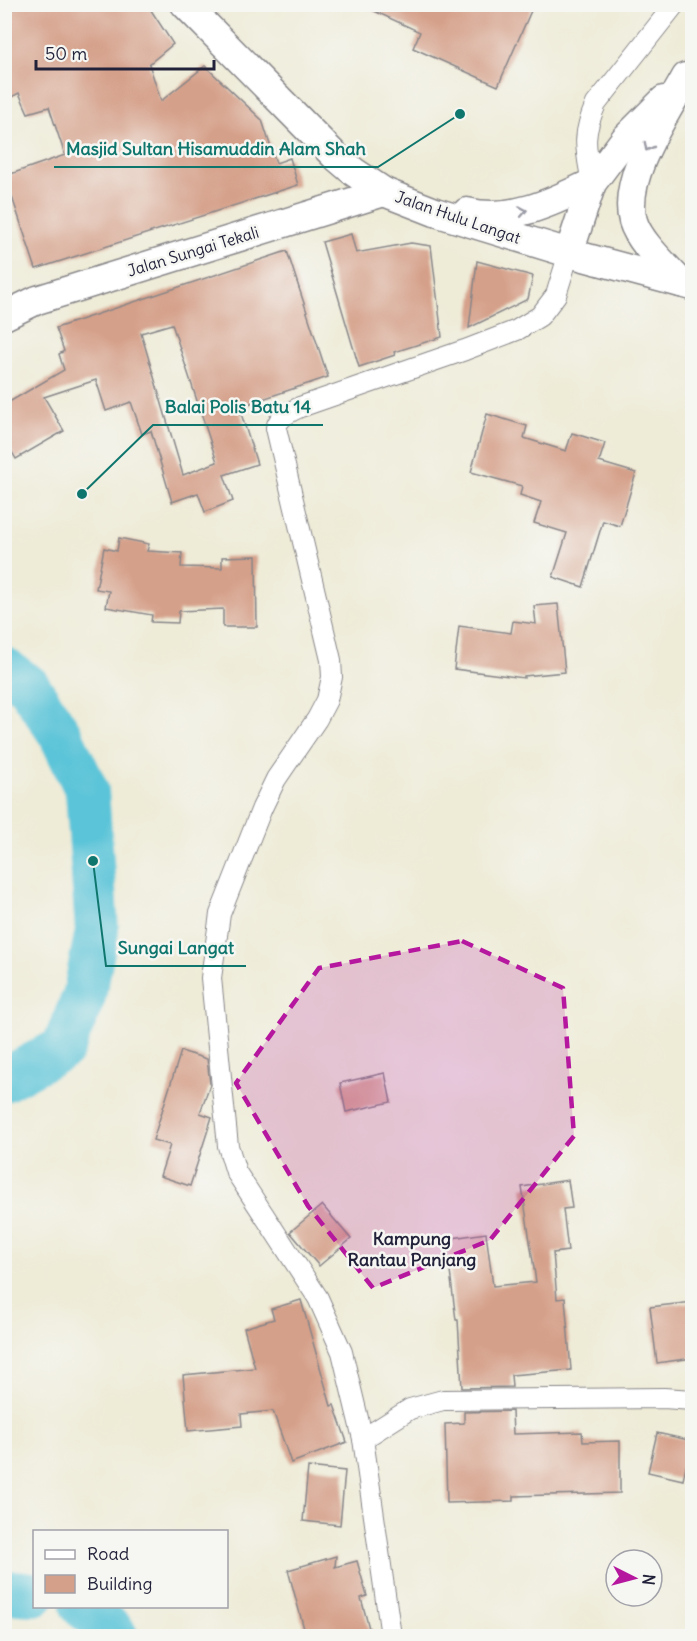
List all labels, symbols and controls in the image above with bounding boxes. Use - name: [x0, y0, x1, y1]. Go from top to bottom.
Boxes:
- scale bar: [36, 33, 214, 71]
- text: 50 m: [45, 42, 87, 65]
- callout: Masjid Sultan Hisamuddin Alam Shah: [54, 131, 378, 167]
- text: Masjid Sultan Hisamuddin Alam Shah: [66, 137, 367, 160]
- one-way arrow: [644, 140, 655, 151]
- street label: Jalan Hulu Langat: [393, 186, 524, 248]
- one-way arrow: [518, 205, 528, 218]
- street label: Jalan Sungai Tekali: [125, 222, 261, 280]
- callout: Balai Polis Batu 14: [153, 389, 323, 425]
- text: Balai Polis Batu 14: [165, 395, 312, 418]
- callout: Sungai Langat: [106, 930, 246, 966]
- text: Sungai Langat: [118, 936, 235, 959]
- district label: Kampung Rantau Panjang: [348, 1227, 476, 1271]
- legend: [33, 1530, 228, 1608]
- text: Road: [87, 1542, 130, 1565]
- north arrow: [604, 1548, 664, 1608]
- text: Building: [87, 1572, 152, 1595]
- text: N: [638, 1573, 659, 1586]

